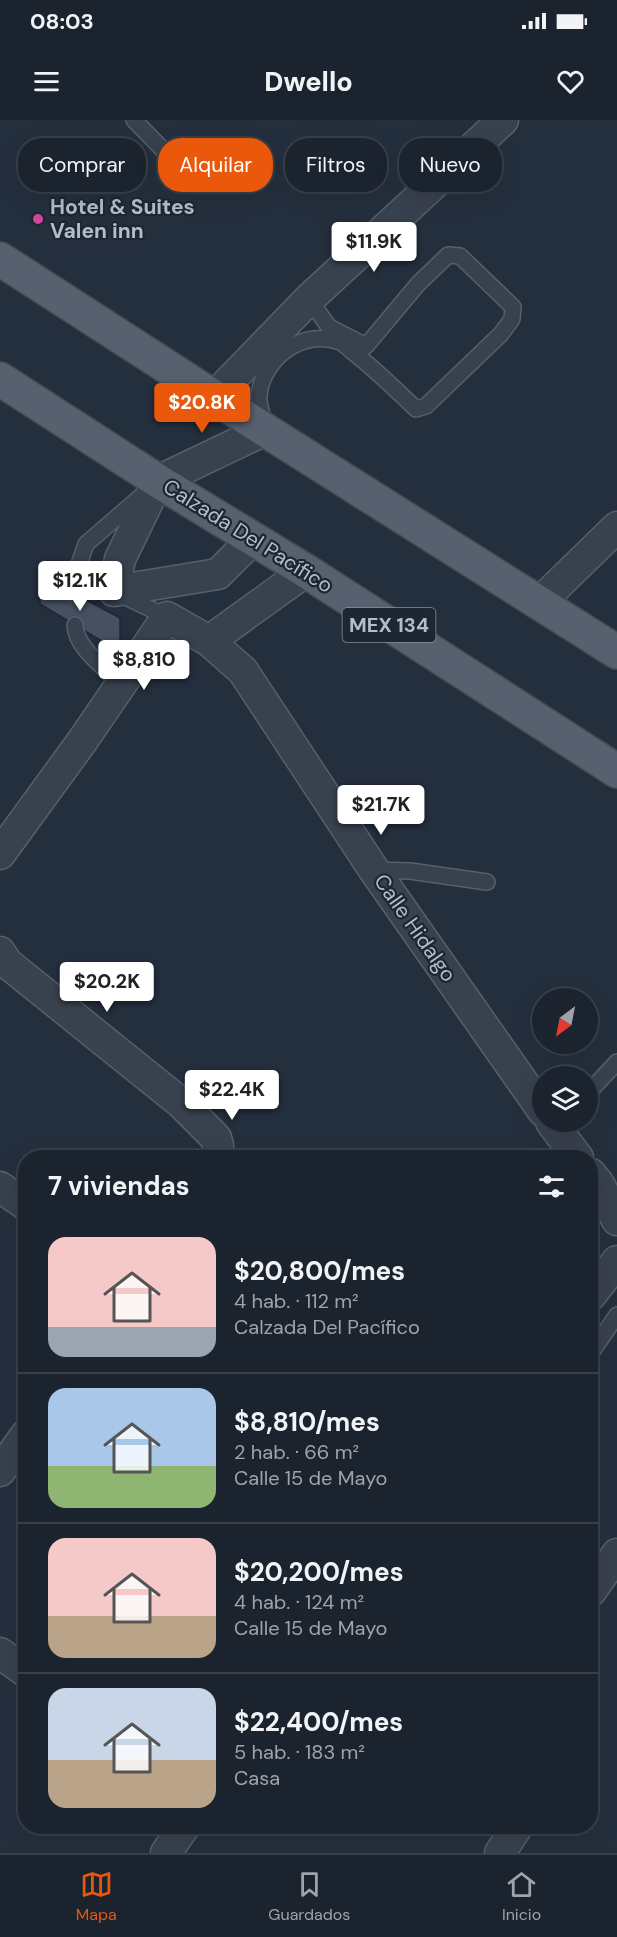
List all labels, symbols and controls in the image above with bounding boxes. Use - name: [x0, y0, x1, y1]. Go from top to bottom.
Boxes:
- text: 08:03: [30, 7, 94, 36]
- text: Dwello: [264, 64, 353, 99]
- icon: menu: [30, 65, 63, 98]
- icon: heart: [554, 65, 587, 98]
- chip: Comprar: [18, 138, 146, 192]
- chip: Alquilar: [158, 138, 273, 192]
- chip: Filtros: [285, 138, 387, 192]
- chip: Nuevo: [399, 138, 502, 192]
- place label: Hotel & Suites Valen inn: [50, 193, 195, 245]
- marker: Hotel & Suites Valen inn: [31, 212, 45, 226]
- pin: $11.9K: [325, 222, 423, 273]
- text: $11.9K: [346, 228, 402, 254]
- pin: $20.8K: [153, 383, 251, 434]
- text: $20.8K: [168, 389, 236, 415]
- street label: Calzada Del Pacífico: [158, 472, 338, 600]
- pin: $12.1K: [31, 561, 129, 612]
- text: $12.1K: [52, 567, 108, 593]
- road number: MEX 134: [342, 608, 436, 642]
- pin: $8,810: [95, 640, 193, 691]
- text: $8,810: [112, 646, 176, 672]
- pin: $21.7K: [332, 785, 430, 836]
- text: $21.7K: [351, 791, 411, 817]
- street label: Calle Hidalgo: [367, 868, 463, 988]
- pin: $20.2K: [58, 962, 156, 1013]
- text: $20.2K: [74, 968, 140, 994]
- north arrow: [532, 988, 598, 1054]
- map controls: [532, 988, 598, 1132]
- button: layers: [532, 1066, 598, 1132]
- pin: $22.4K: [183, 1070, 281, 1121]
- text: $22.4K: [199, 1076, 265, 1102]
- text: 7 viviendas: [48, 1169, 190, 1203]
- icon: filters: [535, 1170, 568, 1203]
- text: $20,800/mes: [234, 1254, 405, 1288]
- icon: home: [96, 1261, 168, 1333]
- text: 4 hab. · 112 m²: [234, 1288, 359, 1314]
- text: Calzada Del Pacífico: [234, 1314, 420, 1340]
- text: $8,810/mes: [234, 1405, 380, 1439]
- icon: home: [96, 1412, 168, 1484]
- text: 2 hab. · 66 m²: [234, 1439, 359, 1465]
- text: Calle 15 de Mayo: [234, 1465, 387, 1491]
- text: $20,200/mes: [234, 1555, 404, 1589]
- icon: home: [96, 1562, 168, 1634]
- text: 4 hab. · 124 m²: [234, 1589, 364, 1615]
- text: Calle 15 de Mayo: [234, 1615, 387, 1641]
- text: $22,400/mes: [234, 1705, 403, 1739]
- icon: home: [96, 1712, 168, 1784]
- text: 5 hab. · 183 m²: [234, 1739, 365, 1765]
- text: Casa: [234, 1765, 280, 1791]
- tab: Mapa: [76, 1868, 117, 1925]
- tab: Guardados: [268, 1868, 350, 1925]
- tab: Inicio: [502, 1868, 541, 1925]

